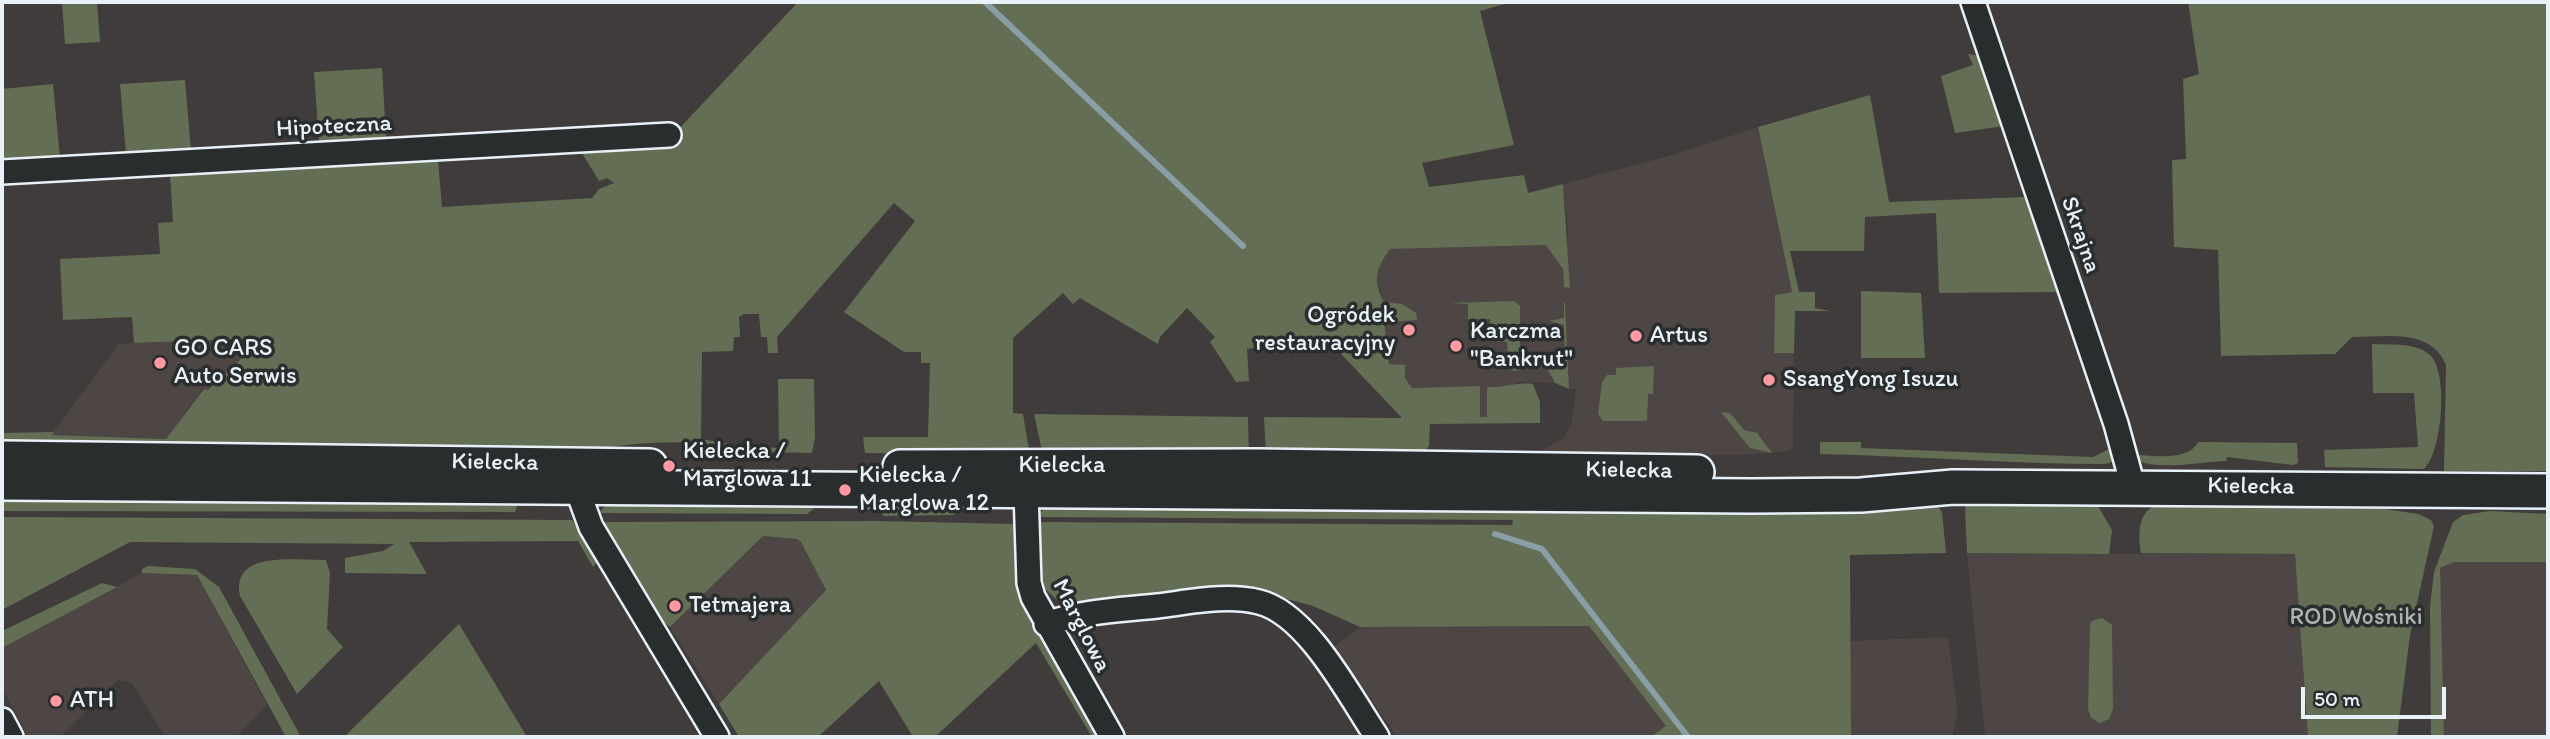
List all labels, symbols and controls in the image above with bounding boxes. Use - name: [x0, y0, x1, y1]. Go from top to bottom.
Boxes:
- street label: Hipoteczna: [275, 110, 393, 144]
- street label: Skrajna: [2054, 193, 2106, 277]
- place label: Ogródek restauracyjny: [1255, 302, 1395, 358]
- place label: Karczma "Bankrut": [1470, 318, 1573, 374]
- marker: Ogródek restauracyjny: [1401, 322, 1417, 338]
- place label: Artus: [1650, 322, 1708, 350]
- marker: Artus: [1628, 328, 1644, 344]
- place label: GO CARS Auto Serwis: [174, 335, 297, 391]
- marker: Karczma "Bankrut": [1448, 338, 1464, 354]
- marker: GO CARS Auto Serwis: [152, 355, 168, 371]
- place label: SsangYong Isuzu: [1783, 366, 1959, 394]
- marker: SsangYong Isuzu: [1761, 372, 1777, 388]
- place label: Kielecka / Marglowa 11: [683, 438, 812, 494]
- street label: Kielecka: [451, 448, 539, 478]
- street label: Kielecka: [1018, 452, 1106, 480]
- street label: Kielecka: [1585, 456, 1673, 486]
- marker: Kielecka / Marglowa 11: [661, 458, 677, 474]
- place label: Kielecka / Marglowa 12: [859, 462, 989, 518]
- street label: Kielecka: [2207, 472, 2295, 502]
- marker: Kielecka / Marglowa 12: [837, 482, 853, 498]
- street label: Marglowa: [1045, 575, 1117, 677]
- place label: Tetmajera: [689, 592, 791, 620]
- marker: Tetmajera: [667, 598, 683, 614]
- park label: ROD Wośniki: [2289, 604, 2423, 632]
- scale bar: [2305, 672, 2450, 716]
- text: 50 m: [2314, 686, 2360, 711]
- place label: ATH: [70, 687, 114, 715]
- marker: ATH: [48, 693, 64, 709]

